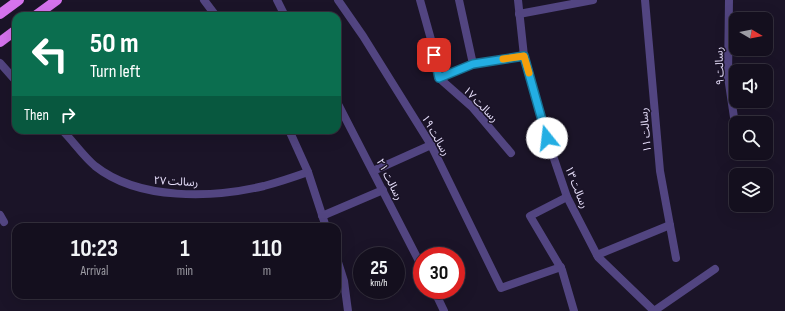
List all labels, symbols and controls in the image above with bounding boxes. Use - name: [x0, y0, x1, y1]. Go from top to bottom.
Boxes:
- north arrow: [729, 12, 773, 56]
- map controls: [729, 12, 773, 212]
- text: 50 m: [90, 27, 139, 60]
- icon: left: [24, 28, 76, 80]
- pin: [417, 38, 451, 72]
- icon: arrive: [423, 44, 445, 66]
- street label: رسالت ۹: [712, 47, 727, 85]
- text: Turn left: [90, 61, 141, 82]
- button: sound: [729, 64, 773, 108]
- street label: رسالت ۱۷: [460, 84, 501, 125]
- icon: right: [57, 104, 79, 126]
- text: Then: [24, 106, 49, 125]
- street label: رسالت ۱۱: [637, 107, 654, 153]
- street label: رسالت ۱۹: [419, 113, 452, 158]
- button: search: [729, 116, 773, 160]
- position arrow: [526, 117, 568, 159]
- street label: رسالت ۲۱: [374, 156, 406, 202]
- street label: رسالت ۱۳: [562, 164, 591, 210]
- button: layers: [729, 168, 773, 212]
- street label: رسالت ۲۷: [153, 174, 199, 189]
- text: 10:23: [71, 234, 118, 263]
- text: 1: [180, 234, 190, 263]
- text: 110: [252, 234, 282, 263]
- speed limit sign: 30: [413, 247, 465, 299]
- text: 25: [370, 256, 388, 280]
- text: Arrival: [80, 263, 108, 279]
- text: min: [177, 263, 193, 279]
- text: m: [263, 263, 271, 279]
- text: km/h: [370, 277, 388, 289]

